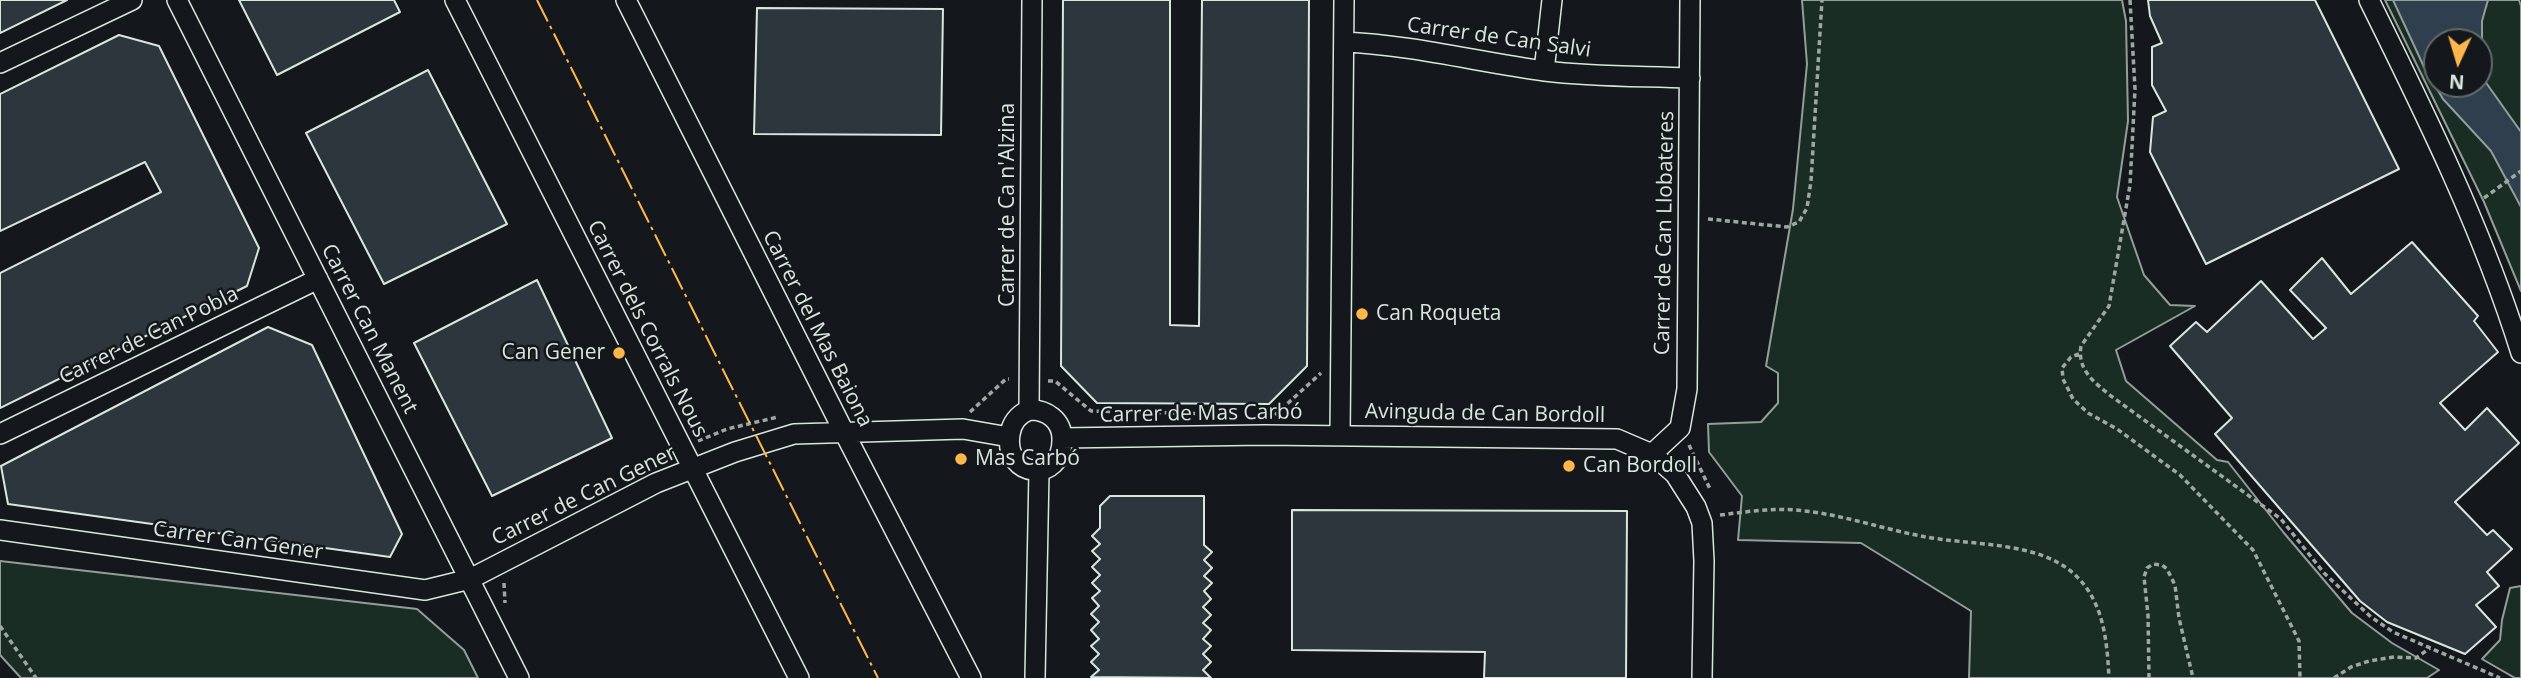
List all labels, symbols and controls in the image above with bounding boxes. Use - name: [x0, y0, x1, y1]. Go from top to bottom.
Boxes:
- street label: Carrer de Can Salvi: [1405, 13, 1593, 63]
- north arrow: [2423, 28, 2493, 98]
- text: N: [2448, 68, 2465, 95]
- street label: Carrer de Ca n'Alzina: [995, 103, 1021, 307]
- street label: Carrer de Can Llobateres: [1650, 111, 1680, 355]
- street label: Carrer dels Corrals Nous: [581, 216, 713, 442]
- street label: Carrer del Mas Baiona: [757, 227, 877, 431]
- street label: Carrer Can Manent: [315, 240, 423, 418]
- street label: Carrer de Can Pobla: [55, 282, 243, 390]
- place label: Can Roqueta: [1376, 301, 1501, 327]
- marker: Can Roqueta: [1354, 306, 1370, 322]
- place label: Can Gener: [501, 340, 605, 366]
- marker: Can Gener: [611, 345, 627, 361]
- street label: Avinguda de Can Bordoll: [1365, 399, 1605, 429]
- street label: Carrer de Mas Carbó: [1099, 400, 1303, 428]
- street label: Carrer de Can Gener: [488, 441, 680, 551]
- place label: Mas Carbó: [975, 446, 1080, 472]
- marker: Mas Carbó: [953, 451, 969, 467]
- place label: Can Bordoll: [1583, 453, 1697, 479]
- marker: Can Bordoll: [1561, 458, 1577, 474]
- street label: Carrer Can Gener: [151, 517, 325, 565]

